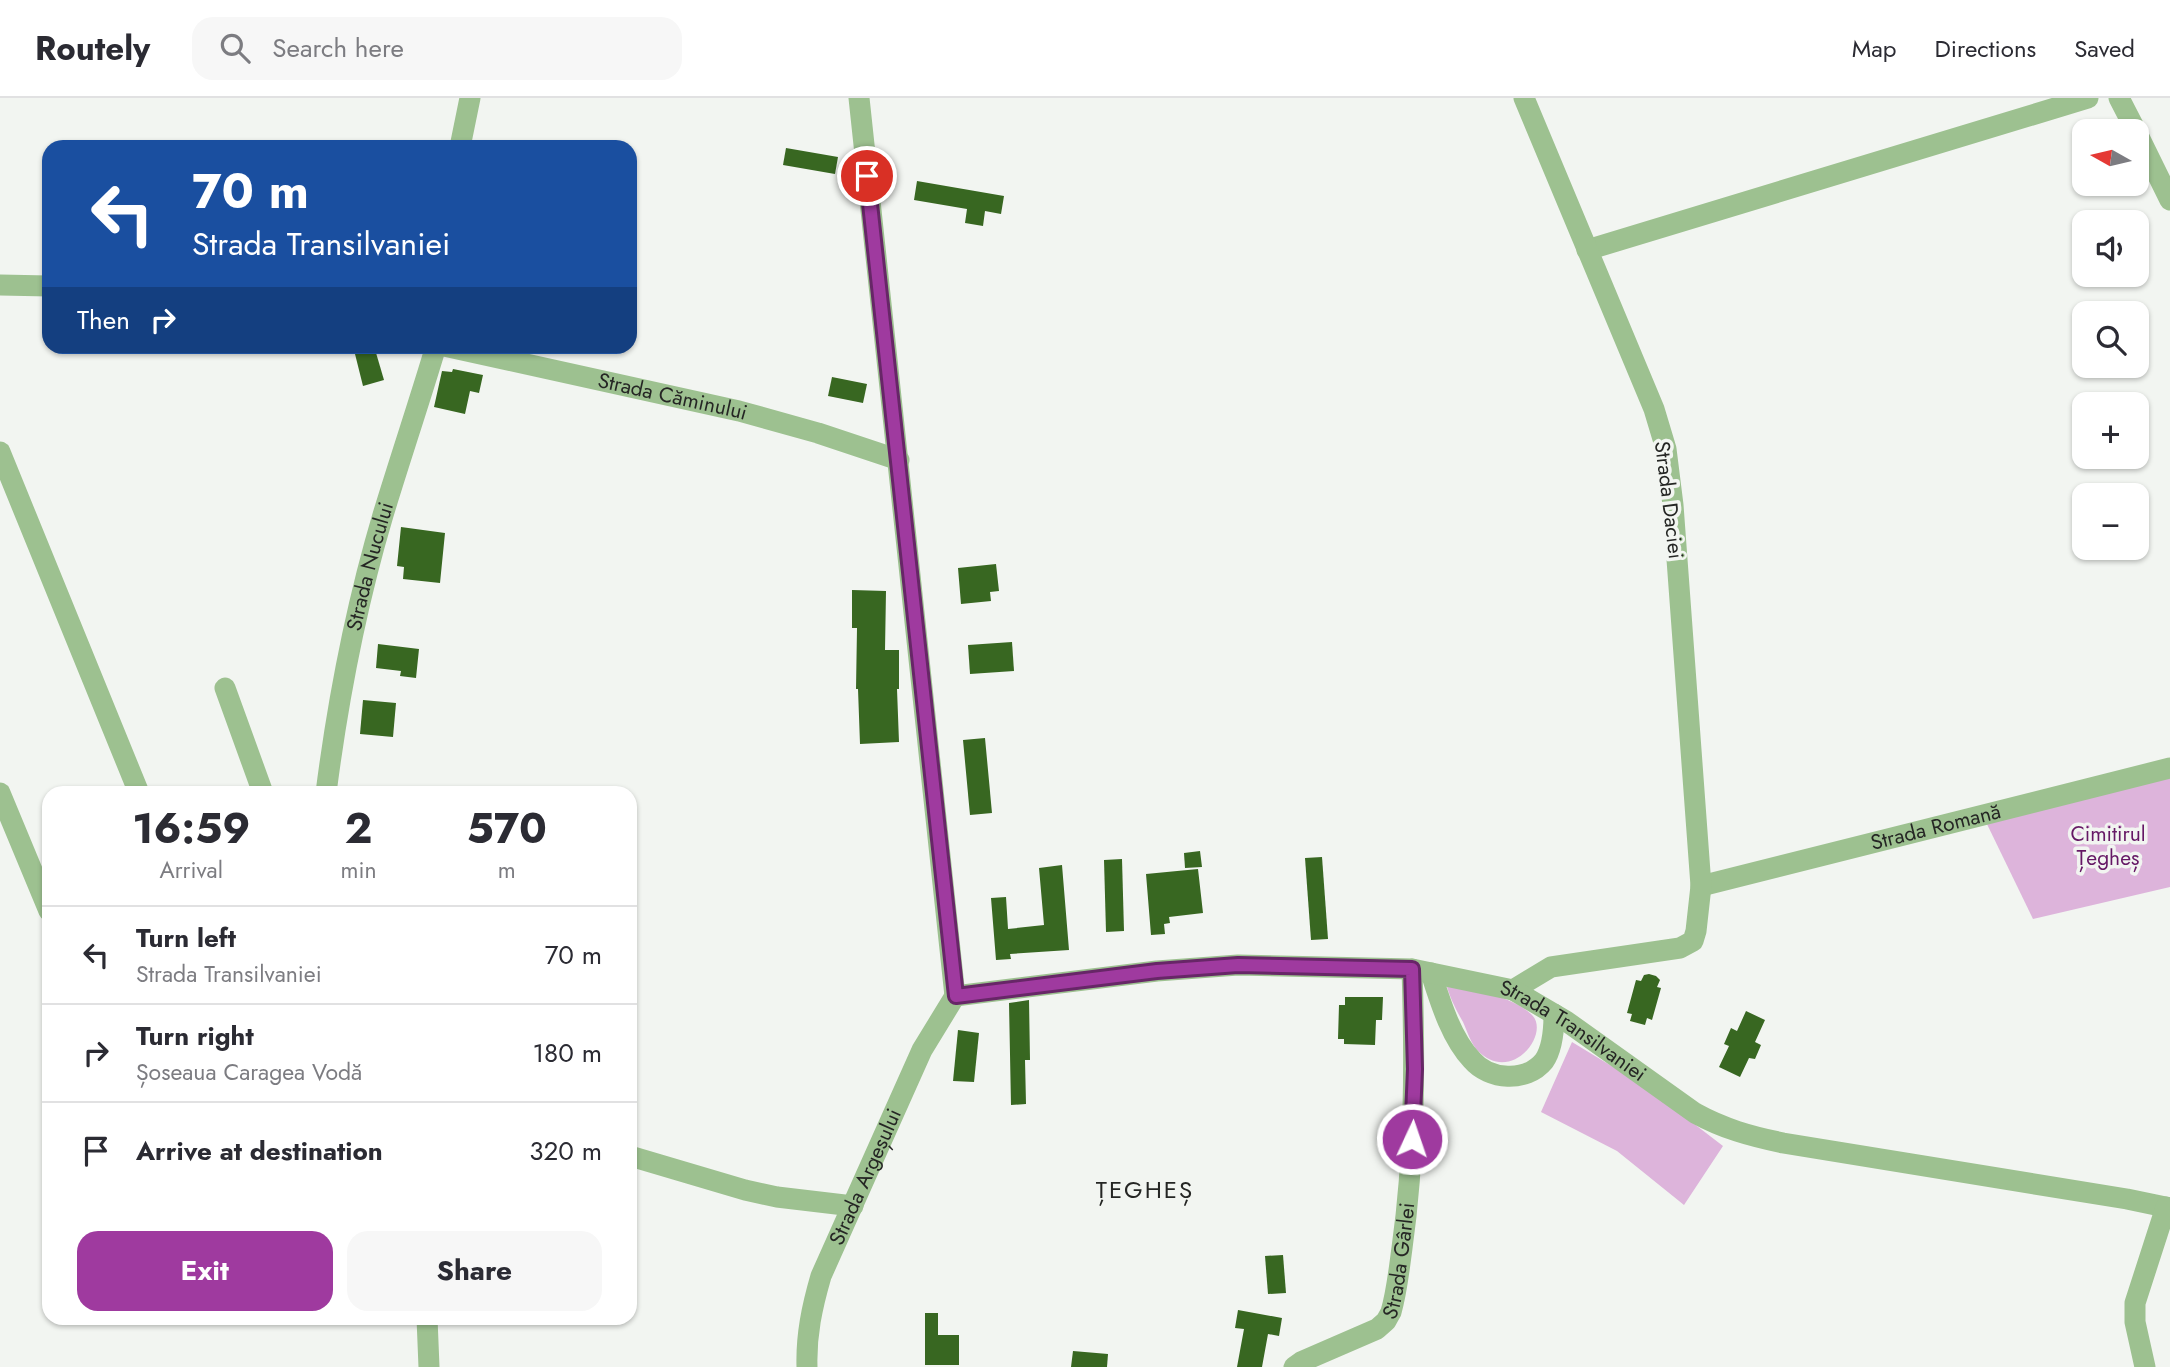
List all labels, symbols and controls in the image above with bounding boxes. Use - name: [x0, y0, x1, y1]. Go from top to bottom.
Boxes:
- search box: [192, 17, 682, 80]
- text: Routely: [35, 25, 150, 72]
- icon: search: [216, 29, 254, 67]
- text: Search here: [272, 29, 404, 67]
- text: Map: [1852, 31, 1897, 66]
- text: Directions: [1935, 31, 2036, 66]
- text: Saved: [2074, 31, 2135, 66]
- north arrow: [2072, 119, 2149, 196]
- map controls: [2072, 119, 2149, 560]
- pin: [837, 146, 897, 206]
- text: 70 m: [192, 156, 309, 226]
- icon: arrive: [848, 157, 886, 195]
- icon: left: [77, 168, 168, 259]
- button: sound: [2072, 210, 2149, 287]
- text: Strada Transilvaniei: [192, 221, 450, 267]
- text: Then: [77, 301, 130, 339]
- icon: right: [144, 301, 182, 339]
- button: search: [2072, 301, 2149, 378]
- street label: Strada Căminului: [595, 365, 751, 428]
- button: +: [2072, 392, 2149, 469]
- street label: Strada Daciei: [1647, 439, 1691, 561]
- button: −: [2072, 483, 2149, 560]
- street label: Strada Nucului: [339, 498, 401, 634]
- street label: Strada Romană: [1867, 796, 2004, 858]
- text: 16:59: [132, 798, 250, 859]
- text: 2: [345, 798, 372, 859]
- text: 570: [467, 798, 547, 859]
- park label: Cimitirul Țegheș: [2070, 819, 2146, 873]
- text: Arrival: [160, 853, 223, 887]
- text: min: [340, 853, 376, 887]
- text: m: [498, 853, 516, 887]
- text: Turn left: [136, 919, 236, 957]
- icon: left: [77, 936, 115, 974]
- text: 70 m: [545, 936, 602, 974]
- text: Strada Transilvaniei: [136, 957, 322, 991]
- street label: Strada Transilvaniei: [1497, 973, 1652, 1089]
- text: Turn right: [136, 1017, 254, 1055]
- icon: right: [77, 1034, 115, 1072]
- text: 180 m: [532, 1034, 602, 1072]
- text: Șoseaua Caragea Vodă: [136, 1055, 362, 1089]
- position arrow: [1375, 1102, 1449, 1176]
- street label: Strada Argeșului: [822, 1104, 909, 1250]
- icon: arrive: [77, 1132, 115, 1170]
- text: Arrive at destination: [136, 1132, 383, 1170]
- text: 320 m: [529, 1132, 602, 1170]
- district label: ȚEGHEȘ: [1096, 1172, 1194, 1207]
- street label: Strada Gârlei: [1375, 1201, 1422, 1325]
- button: Exit: [77, 1231, 333, 1311]
- button: Share: [347, 1231, 602, 1311]

